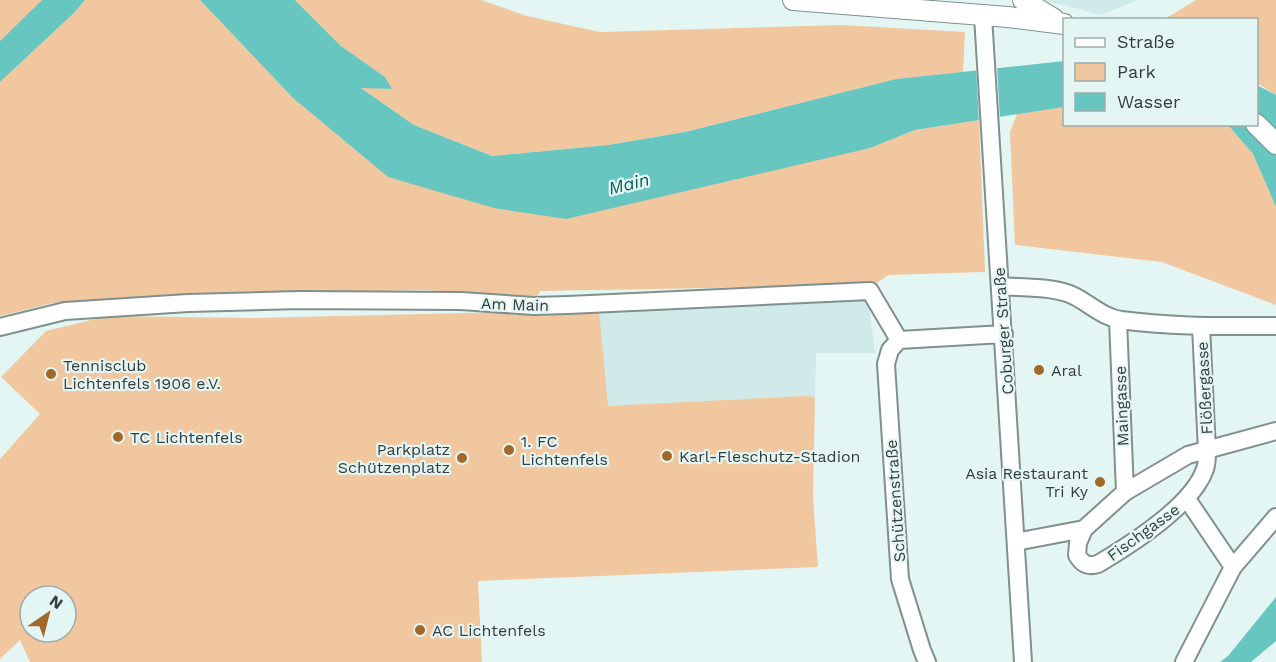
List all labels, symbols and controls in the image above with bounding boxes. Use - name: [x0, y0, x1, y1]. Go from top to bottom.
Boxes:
- legend: [1063, 18, 1258, 126]
- text: Straße: [1117, 31, 1175, 52]
- text: Park: [1117, 61, 1156, 82]
- text: Wasser: [1117, 91, 1180, 112]
- water label: Main: [606, 168, 652, 199]
- street label: Coburger Straße: [990, 267, 1017, 395]
- street label: Am Main: [481, 294, 549, 315]
- street label: Flößergasse: [1193, 341, 1216, 435]
- place label: Tennisclub Lichtenfels 1906 e.V.: [63, 356, 221, 393]
- place label: Aral: [1051, 361, 1082, 380]
- marker: Aral: [1032, 363, 1046, 377]
- street label: Maingasse: [1111, 365, 1132, 447]
- marker: Tennisclub Lichtenfels 1906 e.V.: [44, 367, 58, 381]
- place label: TC Lichtenfels: [130, 428, 243, 447]
- marker: TC Lichtenfels: [111, 430, 125, 444]
- place label: 1. FC Lichtenfels: [521, 432, 608, 469]
- street label: Schützenstraße: [882, 439, 909, 563]
- place label: Parkplatz Schützenplatz: [338, 440, 450, 477]
- marker: 1. FC Lichtenfels: [502, 443, 516, 457]
- place label: Karl-Fleschutz-Stadion: [679, 447, 860, 466]
- marker: Karl-Fleschutz-Stadion: [660, 449, 674, 463]
- marker: Parkplatz Schützenplatz: [455, 451, 469, 465]
- place label: Asia Restaurant Tri Ky: [965, 464, 1089, 501]
- marker: Asia Restaurant Tri Ky: [1093, 475, 1107, 489]
- street label: Fischgasse: [1103, 500, 1183, 565]
- north arrow: [18, 584, 78, 644]
- text: N: [46, 591, 67, 613]
- place label: AC Lichtenfels: [432, 621, 546, 640]
- marker: AC Lichtenfels: [413, 623, 427, 637]

